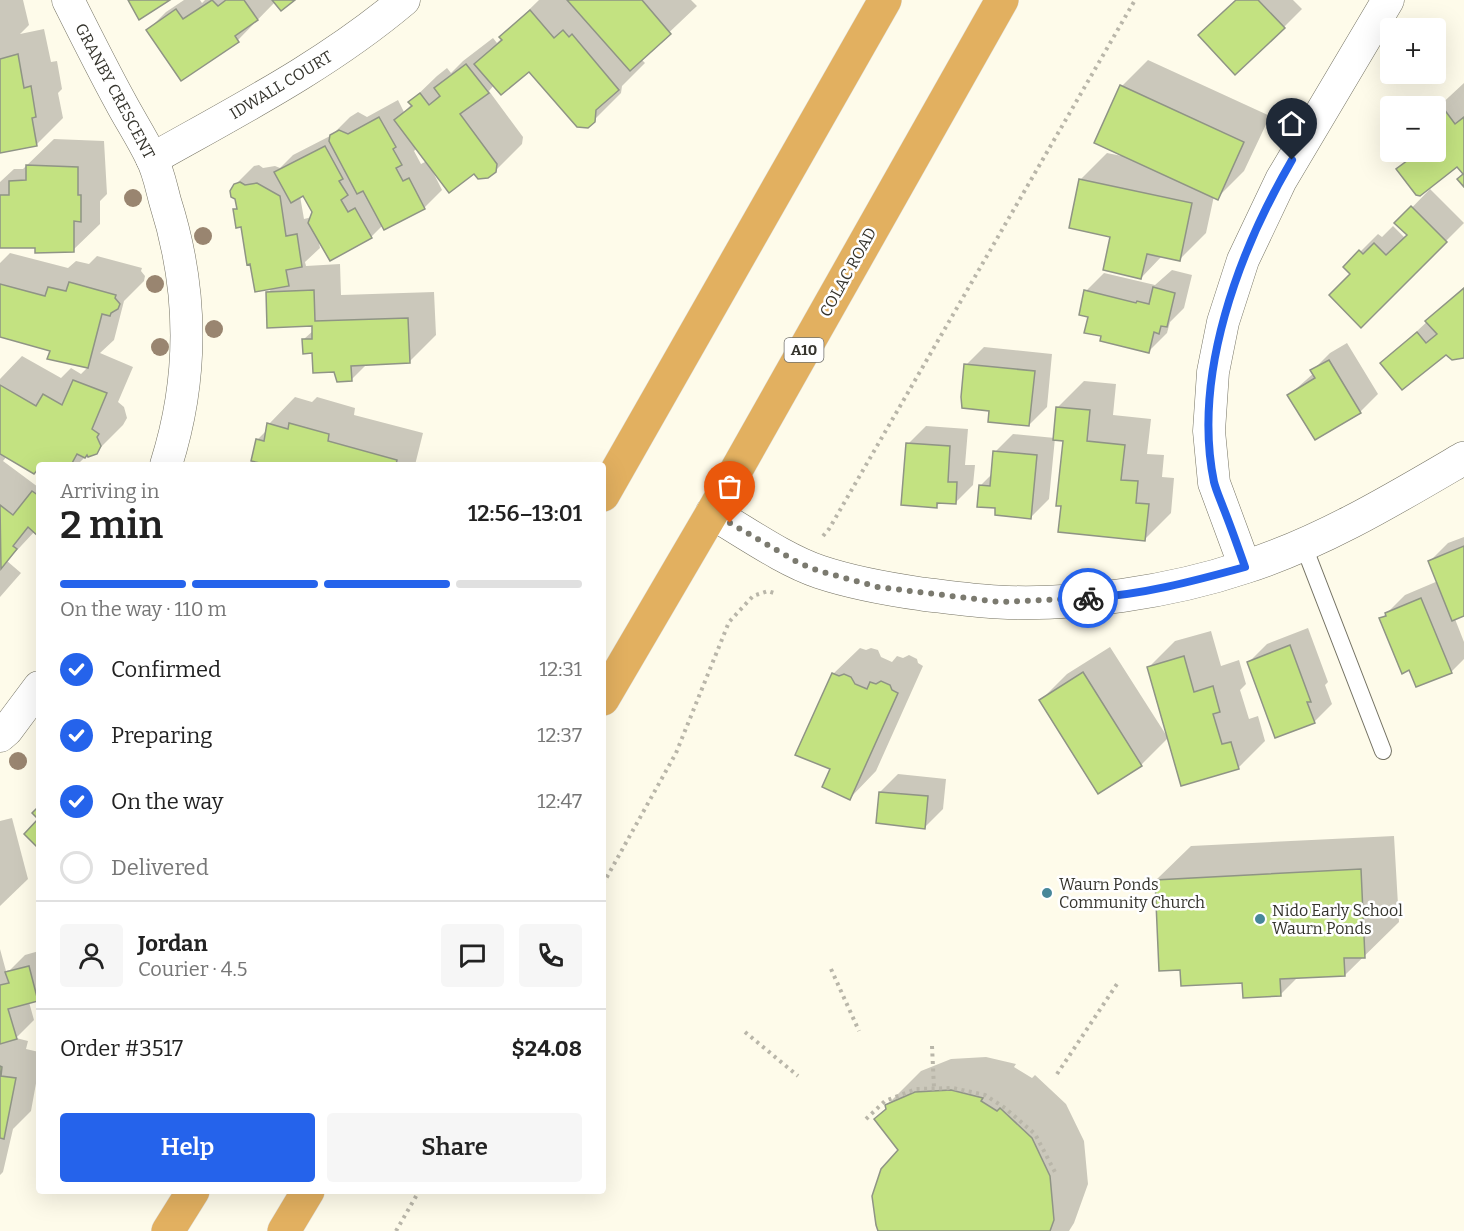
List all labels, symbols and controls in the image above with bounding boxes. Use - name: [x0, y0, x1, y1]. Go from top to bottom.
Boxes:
- map controls: [1380, 18, 1446, 162]
- button: +: [1380, 18, 1446, 84]
- street label: GRANBY CRESCENT: [71, 20, 159, 162]
- street label: IDWALL COURT: [226, 47, 336, 123]
- button: −: [1380, 96, 1446, 162]
- pin: [1266, 98, 1317, 160]
- icon: home: [1275, 107, 1308, 140]
- street label: COLAC ROAD: [816, 224, 880, 320]
- road number: A10: [784, 338, 824, 362]
- pin: [704, 461, 755, 523]
- icon: bag: [713, 470, 746, 503]
- text: Arriving in: [60, 479, 159, 503]
- text: 12:56–13:01: [468, 500, 582, 527]
- text: 2 min: [60, 502, 163, 548]
- courier: [1058, 568, 1118, 628]
- icon: bike: [1072, 582, 1105, 615]
- text: On the way · 110 m: [60, 597, 227, 621]
- icon: check: [60, 653, 93, 686]
- text: Confirmed: [111, 656, 221, 683]
- text: 12:31: [539, 657, 582, 681]
- icon: check: [60, 719, 93, 752]
- text: Preparing: [111, 722, 213, 749]
- text: 12:37: [537, 723, 582, 747]
- icon: check: [60, 785, 93, 818]
- text: On the way: [111, 788, 223, 815]
- text: 12:47: [537, 789, 582, 813]
- text: Delivered: [111, 854, 209, 881]
- place label: Waurn Ponds Community Church: [1059, 875, 1205, 912]
- marker: Waurn Ponds Community Church: [1040, 886, 1054, 900]
- place label: Nido Early School Waurn Ponds: [1272, 901, 1403, 938]
- marker: Nido Early School Waurn Ponds: [1253, 912, 1267, 926]
- button: person: [60, 924, 123, 987]
- button: chat: [441, 924, 504, 987]
- button: phone: [519, 924, 582, 987]
- text: Jordan: [138, 930, 208, 957]
- text: Courier · 4.5: [138, 957, 247, 981]
- text: Order #3517: [60, 1035, 183, 1062]
- text: $24.08: [511, 1035, 582, 1062]
- button: Help: [60, 1113, 315, 1182]
- button: Share: [327, 1113, 582, 1182]

